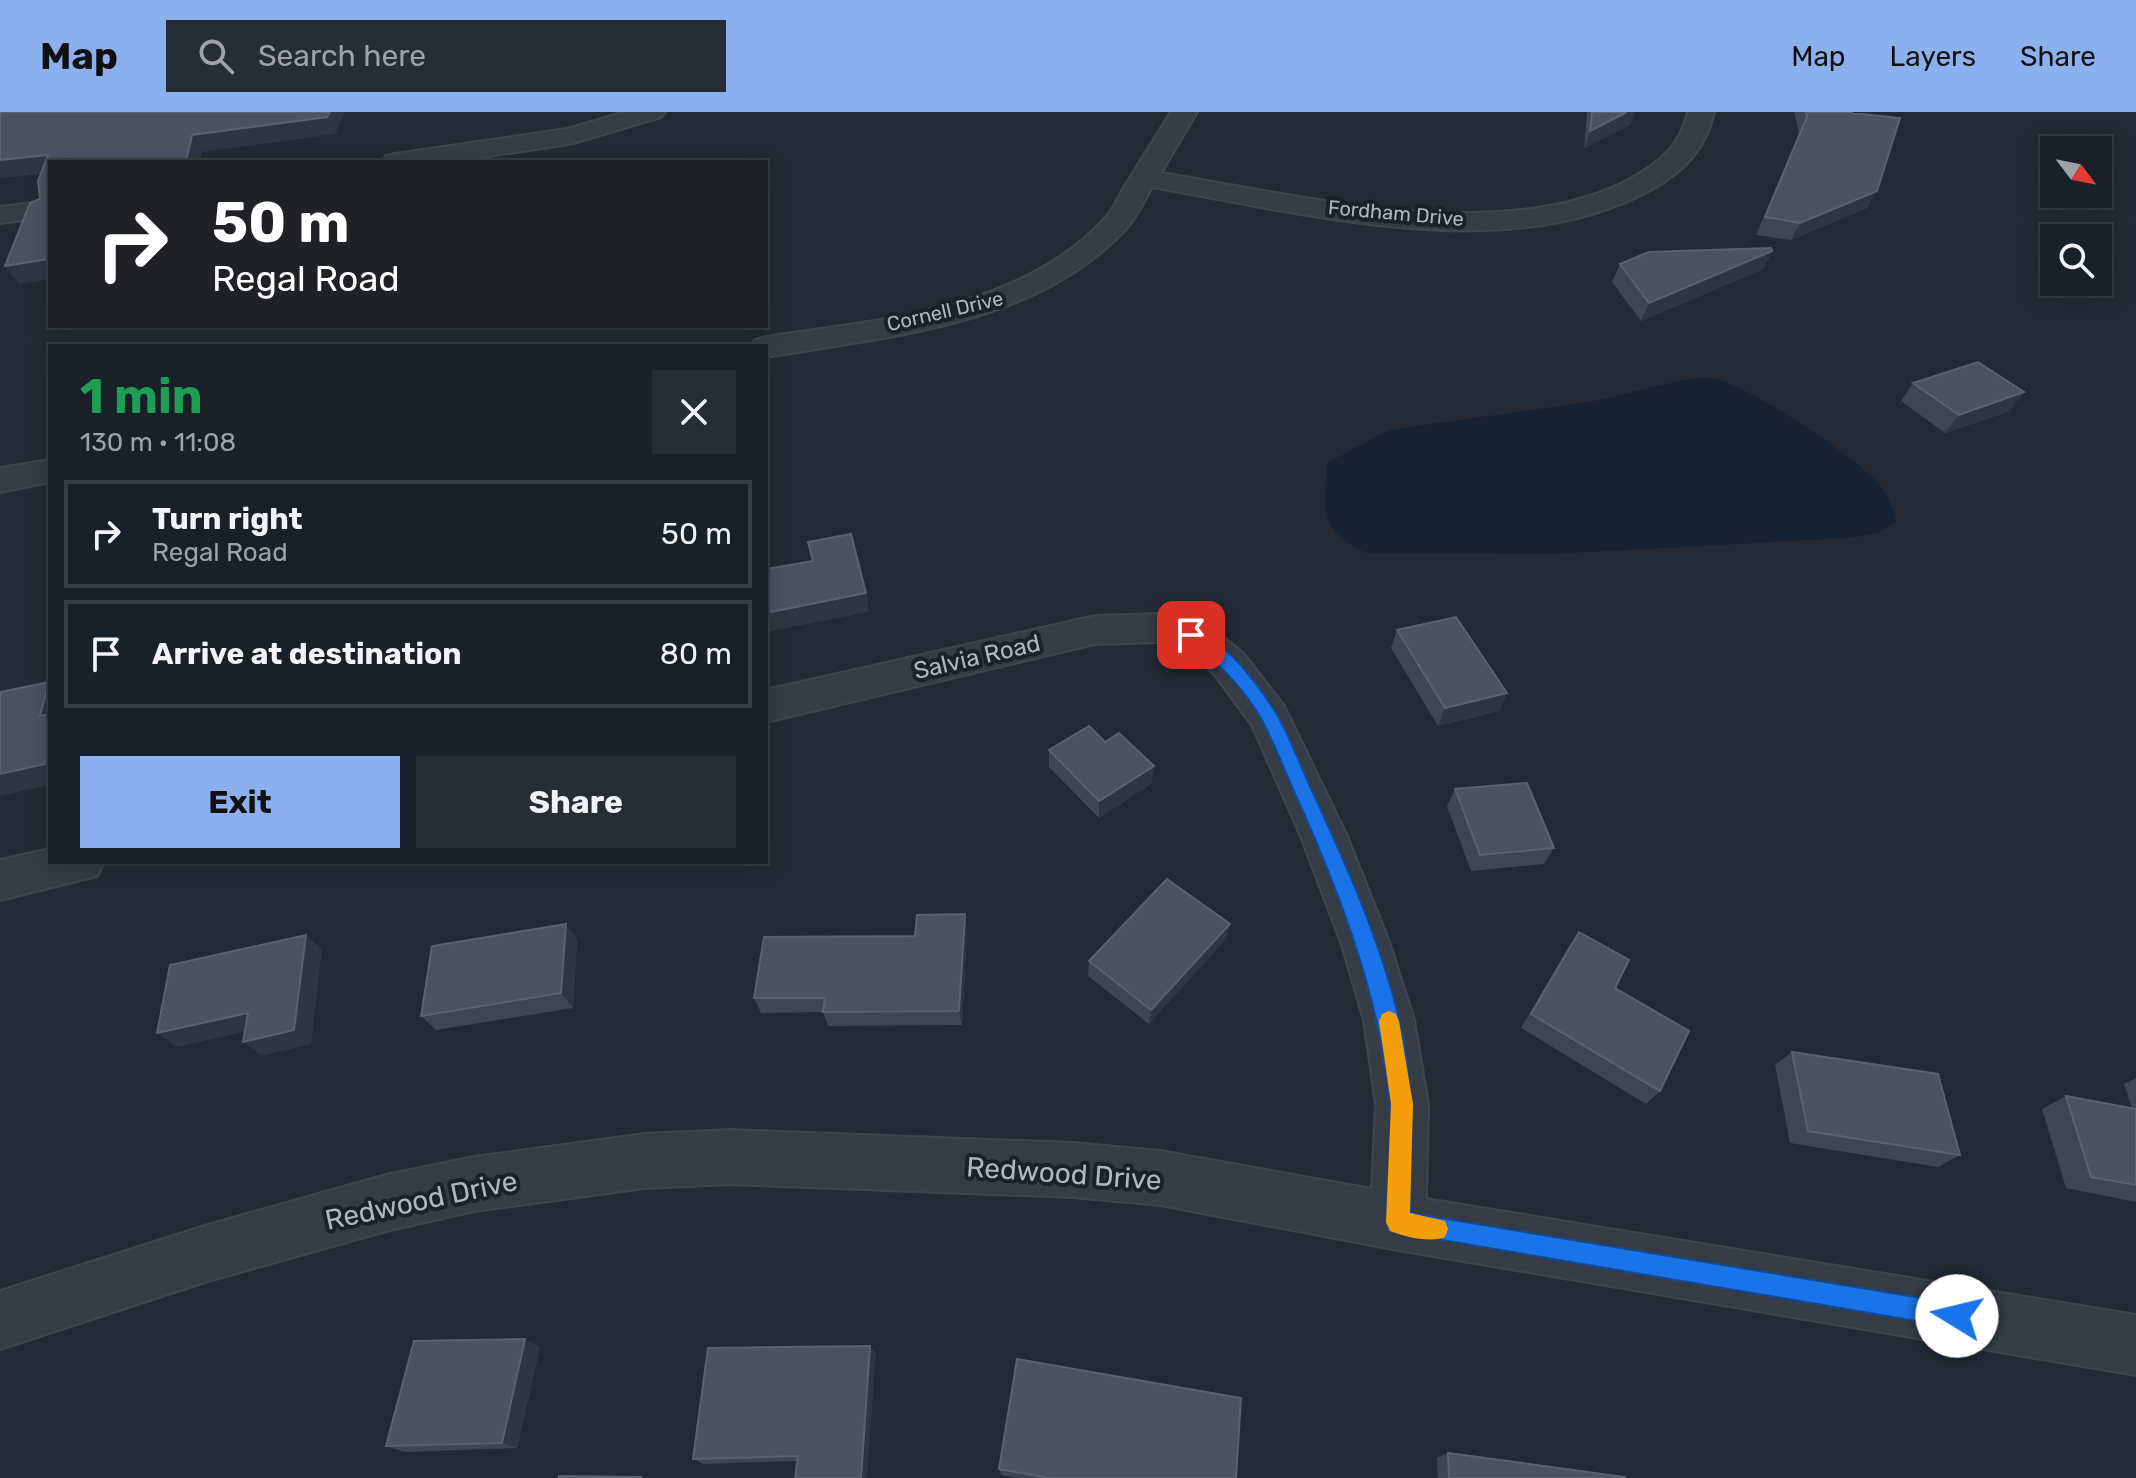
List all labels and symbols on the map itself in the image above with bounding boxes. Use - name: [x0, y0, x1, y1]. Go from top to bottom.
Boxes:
- north arrow: [2040, 136, 2112, 208]
- street label: Fordham Drive: [1327, 195, 1465, 231]
- street label: Cornell Drive: [885, 286, 1005, 336]
- pin: [1157, 601, 1225, 669]
- street label: Salvia Road: [911, 629, 1043, 685]
- street label: Redwood Drive: [965, 1150, 1163, 1197]
- street label: Redwood Drive: [322, 1164, 520, 1237]
- position arrow: [1915, 1274, 1999, 1358]

